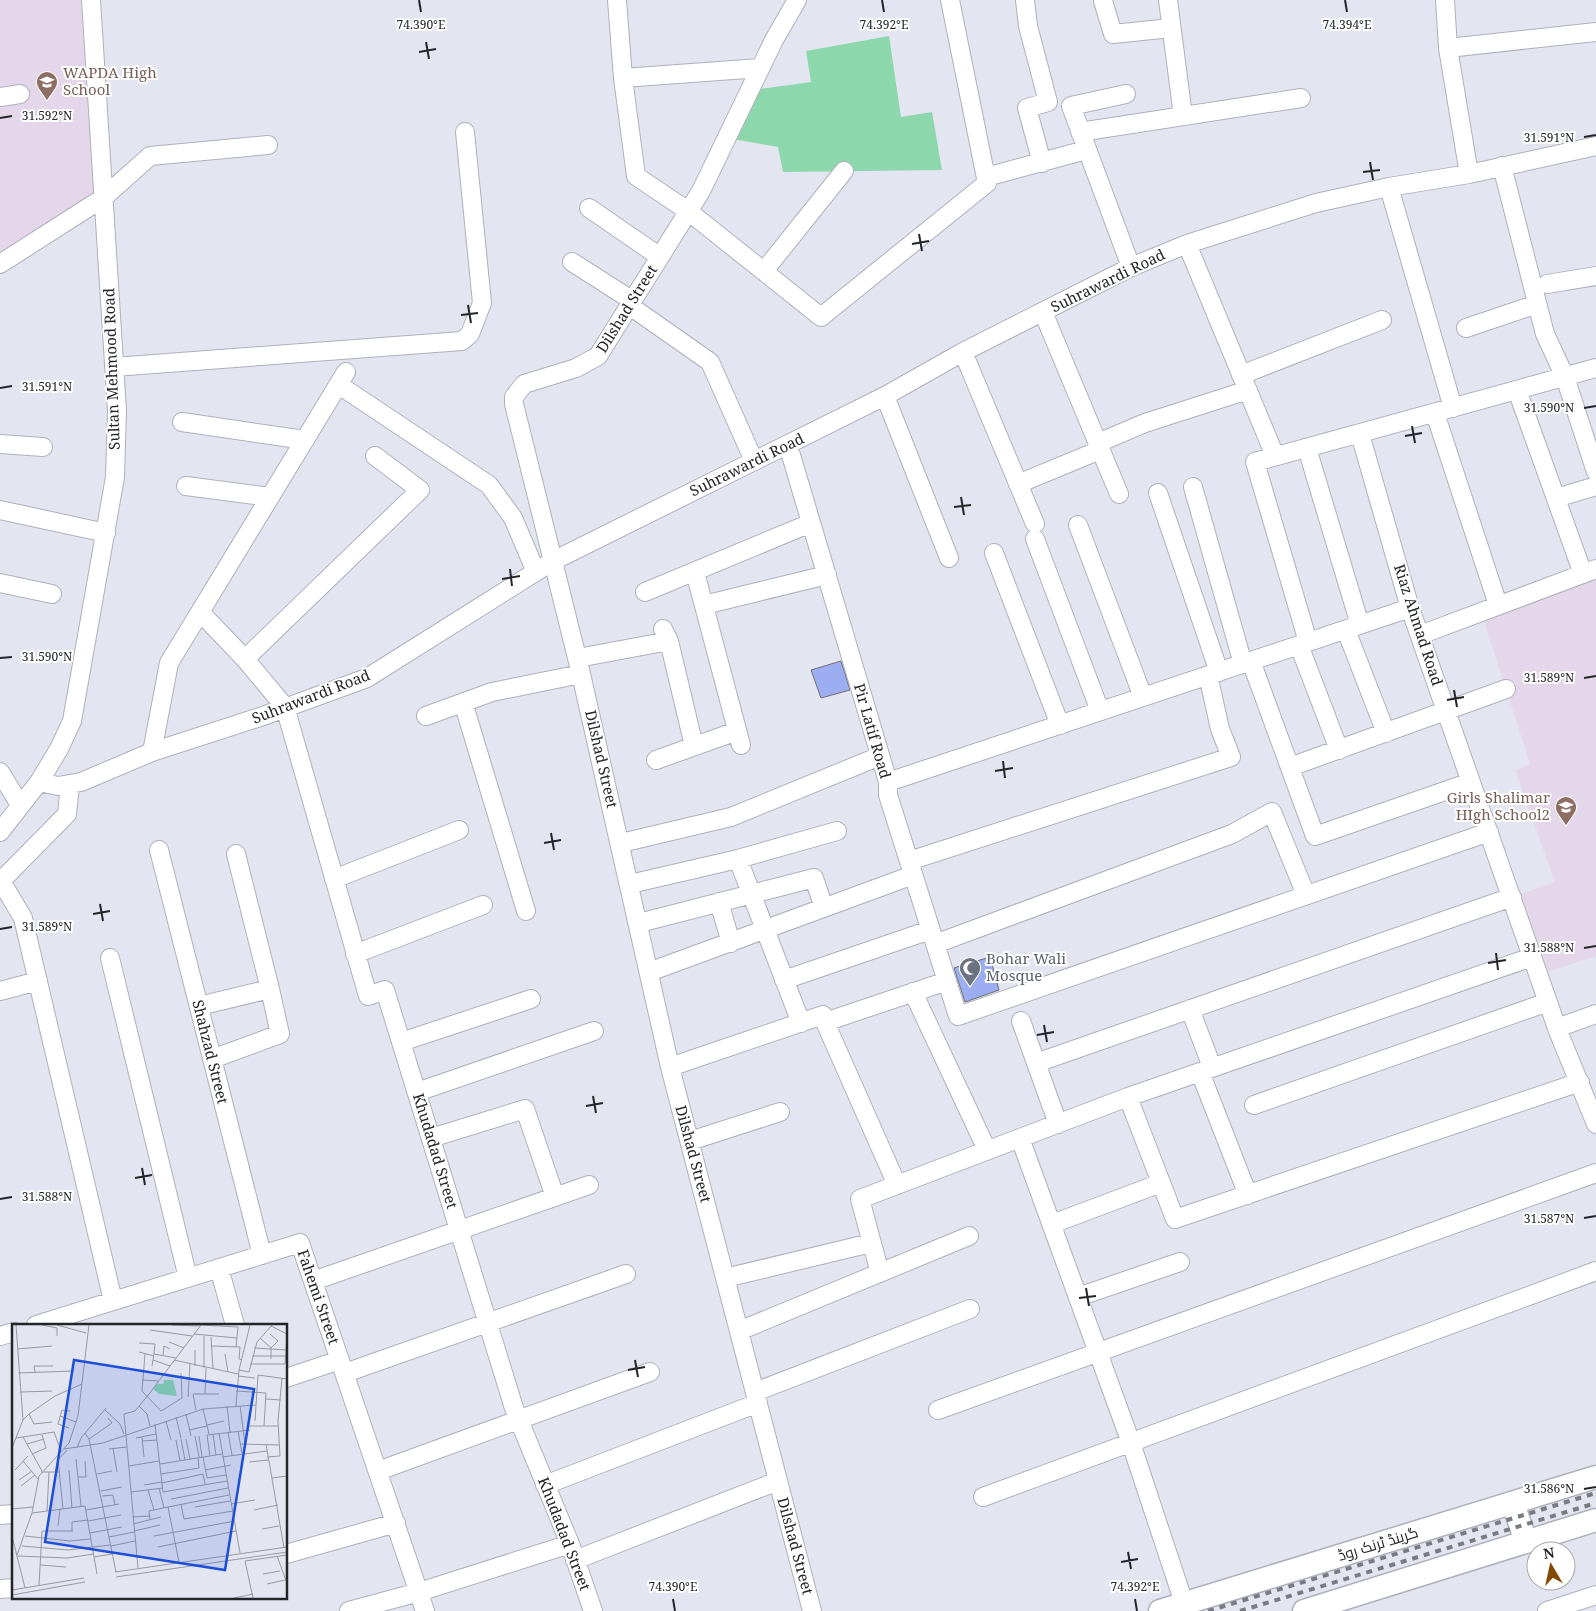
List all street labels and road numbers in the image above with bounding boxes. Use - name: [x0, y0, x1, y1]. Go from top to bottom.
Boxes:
- street label: Suhrawardi Road: [1047, 244, 1168, 316]
- street label: Dilshad Street: [591, 261, 661, 356]
- street label: Sultan Mehmood Road: [98, 288, 124, 450]
- street label: Suhrawardi Road: [686, 428, 807, 500]
- street label: Riaz Ahmad Road: [1390, 561, 1448, 688]
- street label: Suhrawardi Road: [249, 664, 373, 728]
- street label: Pir Latif Road: [850, 681, 896, 781]
- street label: Dilshad Street: [581, 708, 623, 810]
- street label: Shahzad Street: [188, 998, 234, 1106]
- street label: Khudadad Street: [409, 1090, 463, 1211]
- street label: Dilshad Street: [671, 1103, 717, 1205]
- street label: Fahemi Street: [293, 1247, 345, 1347]
- street label: Khudadad Street: [534, 1474, 596, 1593]
- street label: Dilshad Street: [773, 1495, 819, 1597]
- street label: گرینڈ ٹرنک روڈ: [1335, 1521, 1420, 1565]

